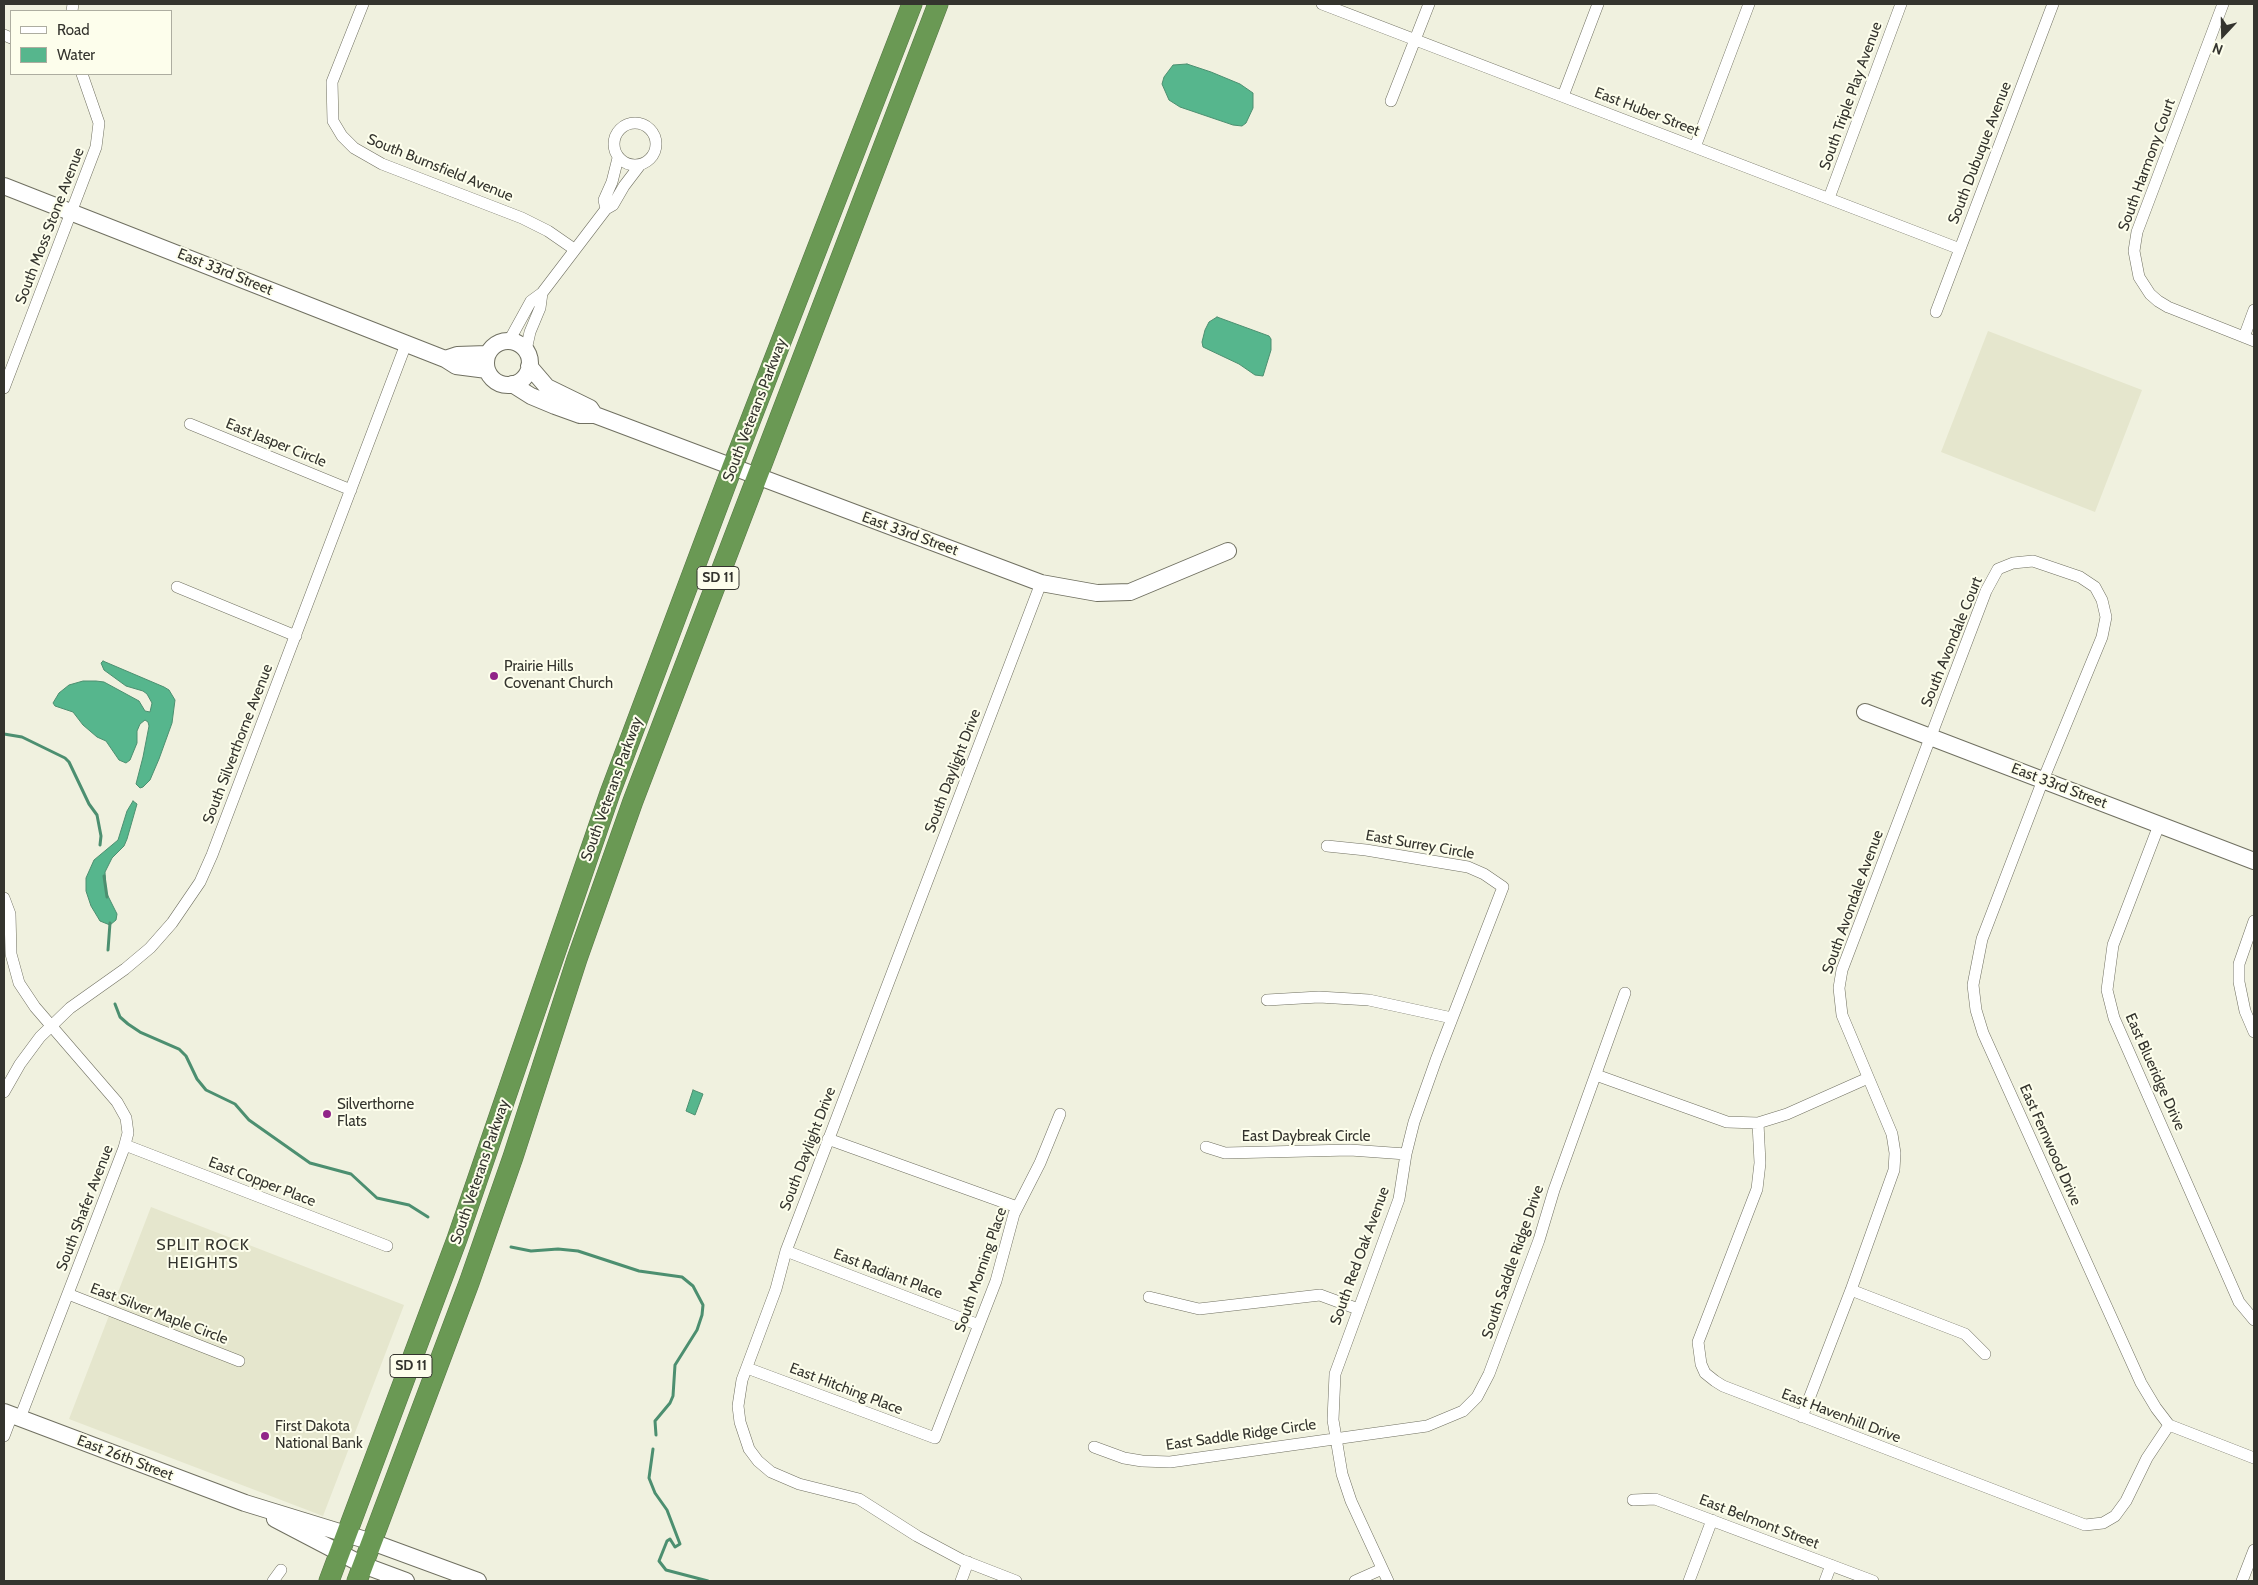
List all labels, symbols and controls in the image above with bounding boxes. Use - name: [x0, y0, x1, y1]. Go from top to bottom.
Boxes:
- legend: [10, 10, 172, 75]
- north arrow: [2198, 10, 2248, 60]
- street label: South Triple Play Avenue: [1816, 19, 1886, 173]
- text: Road: [57, 21, 90, 39]
- text: N: [2210, 39, 2225, 59]
- text: Water: [57, 46, 95, 64]
- street label: South Dubuque Avenue: [1945, 79, 2015, 227]
- street label: East Huber Street: [1592, 84, 1702, 140]
- street label: South Harmony Court: [2115, 96, 2179, 234]
- street label: South Burnsfield Avenue: [364, 130, 516, 206]
- street label: South Moss Stone Avenue: [12, 145, 88, 307]
- street label: East 33rd Street: [175, 245, 275, 299]
- street label: South Veterans Parkway: [719, 336, 791, 484]
- street label: East Jasper Circle: [223, 415, 329, 471]
- street label: East 33rd Street: [859, 508, 961, 560]
- road number: SD 11: [697, 566, 739, 590]
- street label: South Avondale Court: [1918, 574, 1986, 710]
- place label: Prairie Hills Covenant Church: [504, 658, 613, 693]
- street label: South Silverthorne Avenue: [199, 662, 277, 826]
- marker: Prairie Hills Covenant Church: [488, 670, 500, 682]
- street label: South Daylight Drive: [921, 707, 985, 835]
- street label: South Veterans Parkway: [578, 714, 646, 864]
- street label: East 33rd Street: [2009, 759, 2109, 813]
- street label: East Surrey Circle: [1364, 827, 1476, 863]
- street label: South Avondale Avenue: [1819, 828, 1887, 976]
- street label: East Blueridge Drive: [2121, 1011, 2189, 1133]
- street label: East Fernwood Drive: [2015, 1082, 2085, 1208]
- street label: South Daylight Drive: [776, 1085, 840, 1213]
- place label: Silverthorne Flats: [337, 1096, 414, 1131]
- street label: South Veterans Parkway: [447, 1097, 513, 1247]
- marker: Silverthorne Flats: [321, 1108, 333, 1120]
- street label: East Daybreak Circle: [1242, 1128, 1370, 1146]
- street label: South Shafer Avenue: [53, 1142, 117, 1274]
- street label: East Copper Place: [206, 1153, 318, 1211]
- street label: South Saddle Ridge Drive: [1478, 1183, 1548, 1341]
- street label: South Red Oak Avenue: [1327, 1184, 1393, 1328]
- street label: South Morning Place: [951, 1205, 1011, 1335]
- district label: SPLIT ROCK HEIGHTS: [155, 1235, 251, 1273]
- street label: East Radiant Place: [831, 1245, 945, 1303]
- street label: East Silver Maple Circle: [88, 1279, 230, 1349]
- road number: SD 11: [390, 1354, 432, 1378]
- street label: East Hitching Place: [787, 1359, 905, 1419]
- street label: East Havenhill Drive: [1779, 1385, 1903, 1447]
- street label: East Saddle Ridge Circle: [1165, 1416, 1317, 1454]
- place label: First Dakota National Bank: [275, 1418, 363, 1453]
- marker: First Dakota National Bank: [259, 1430, 271, 1442]
- street label: East 26th Street: [74, 1431, 176, 1485]
- street label: East Belmont Street: [1697, 1491, 1821, 1553]

